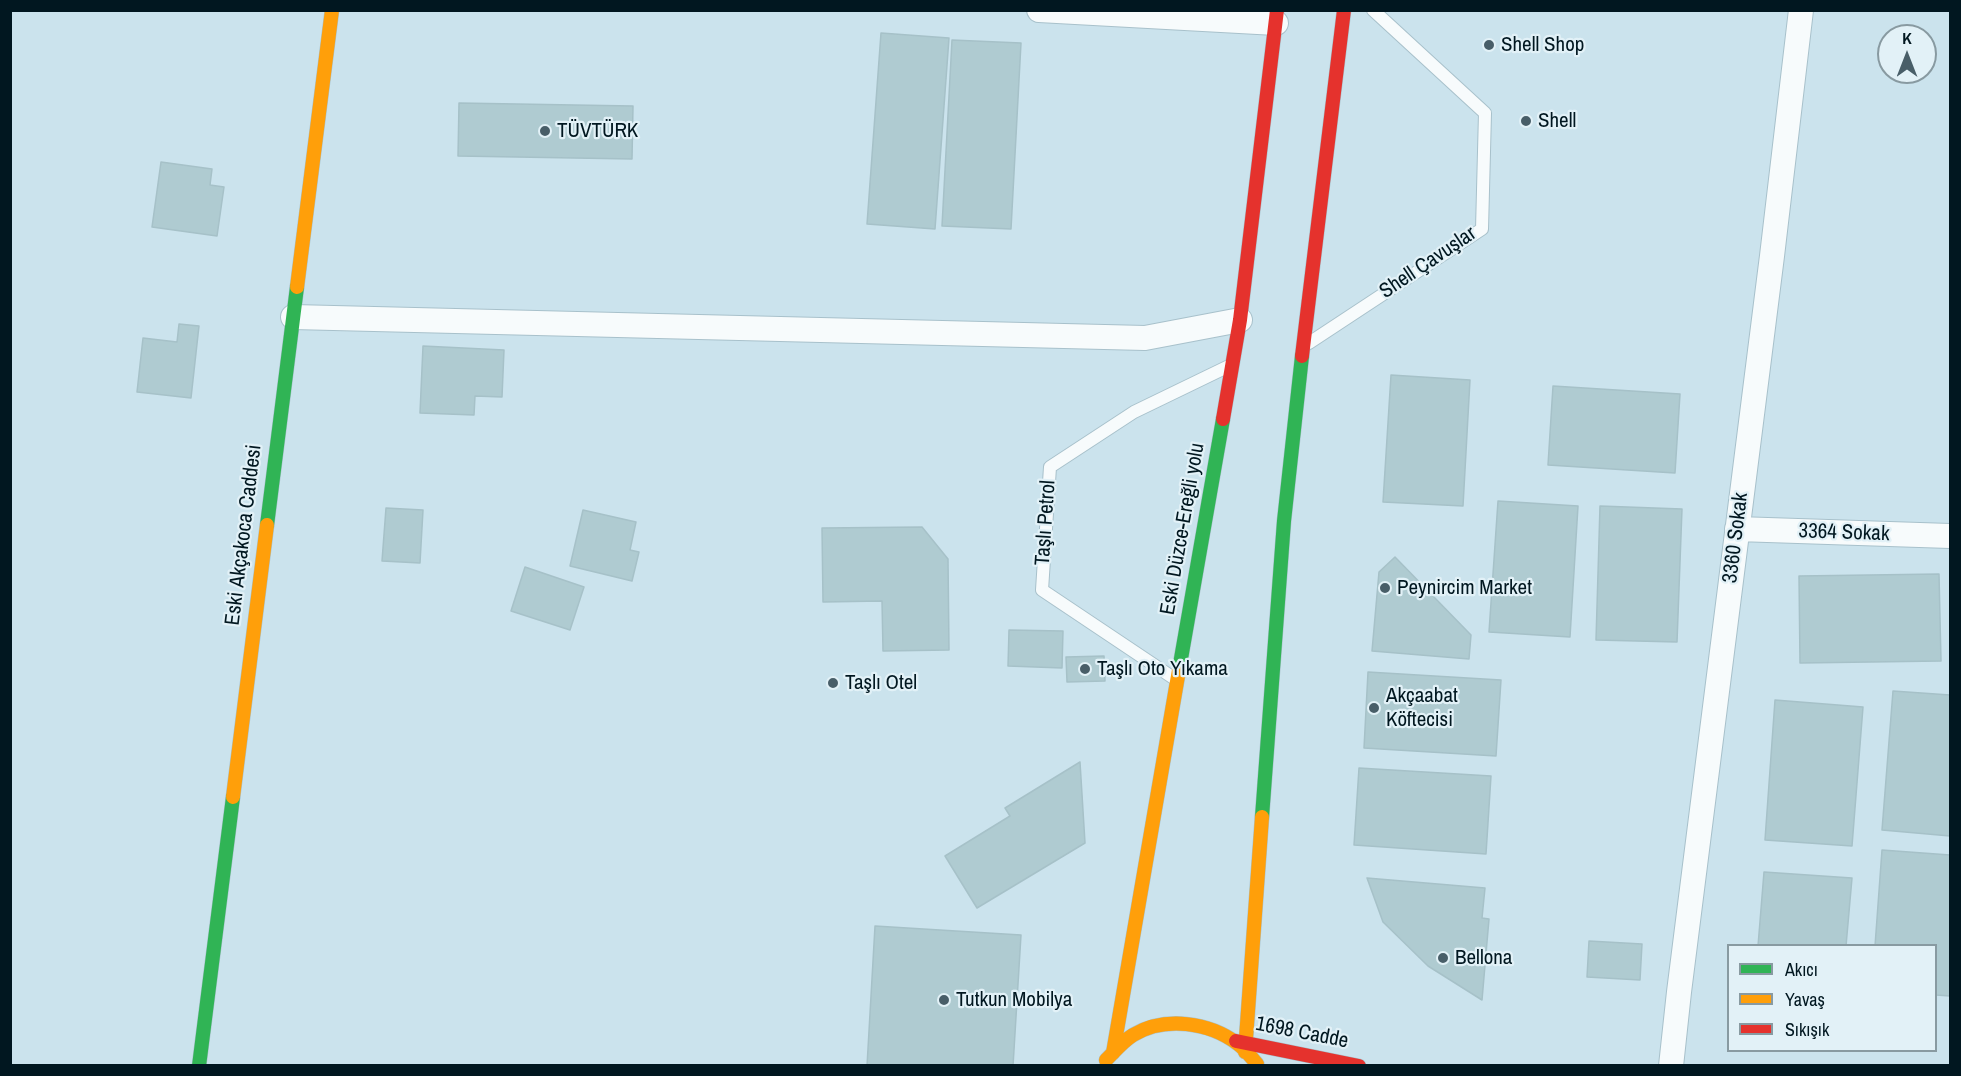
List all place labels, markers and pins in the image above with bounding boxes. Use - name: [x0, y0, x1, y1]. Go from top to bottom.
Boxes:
- place label: Shell Shop: [1501, 32, 1584, 58]
- marker: Shell Shop: [1482, 38, 1496, 52]
- place label: Shell: [1538, 108, 1576, 134]
- marker: Shell: [1519, 114, 1533, 128]
- place label: TÜVTÜRK: [557, 118, 638, 144]
- marker: TÜVTÜRK: [538, 124, 552, 138]
- place label: Peynircim Market: [1397, 575, 1532, 601]
- marker: Peynircim Market: [1378, 581, 1392, 595]
- place label: Taşlı Oto Yıkama: [1097, 656, 1228, 682]
- marker: Taşlı Oto Yıkama: [1078, 662, 1092, 676]
- place label: Taşlı Otel: [845, 670, 917, 696]
- marker: Taşlı Otel: [826, 676, 840, 690]
- place label: Akçaabat Köftecisi: [1386, 683, 1458, 733]
- marker: Akçaabat Köftecisi: [1367, 701, 1381, 715]
- place label: Bellona: [1455, 945, 1512, 971]
- marker: Bellona: [1436, 951, 1450, 965]
- place label: Tutkun Mobilya: [956, 987, 1072, 1013]
- marker: Tutkun Mobilya: [937, 993, 951, 1007]

